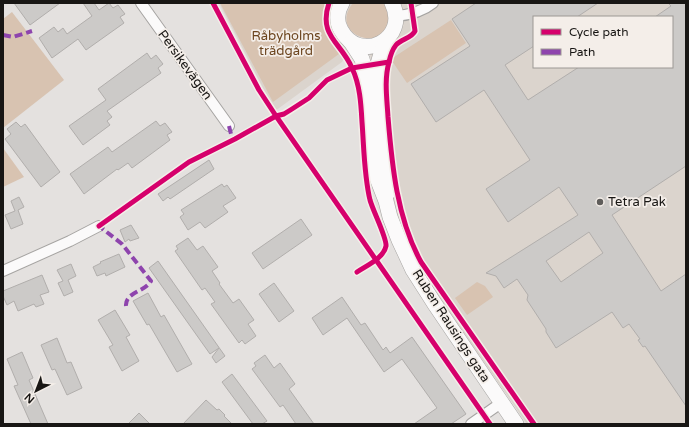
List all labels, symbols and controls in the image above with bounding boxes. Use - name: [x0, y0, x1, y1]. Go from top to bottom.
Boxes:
- legend: [533, 16, 673, 68]
- text: Cycle path: [569, 25, 628, 39]
- street label: Persikevägen: [154, 27, 216, 103]
- park label: Råbyholms trädgård: [252, 28, 320, 59]
- text: Path: [569, 45, 595, 59]
- place label: Tetra Pak: [608, 194, 666, 210]
- marker: Tetra Pak: [595, 197, 605, 207]
- street label: Ruben Rausings gata: [409, 267, 493, 385]
- north arrow: [16, 371, 56, 411]
- text: N: [22, 390, 37, 406]

